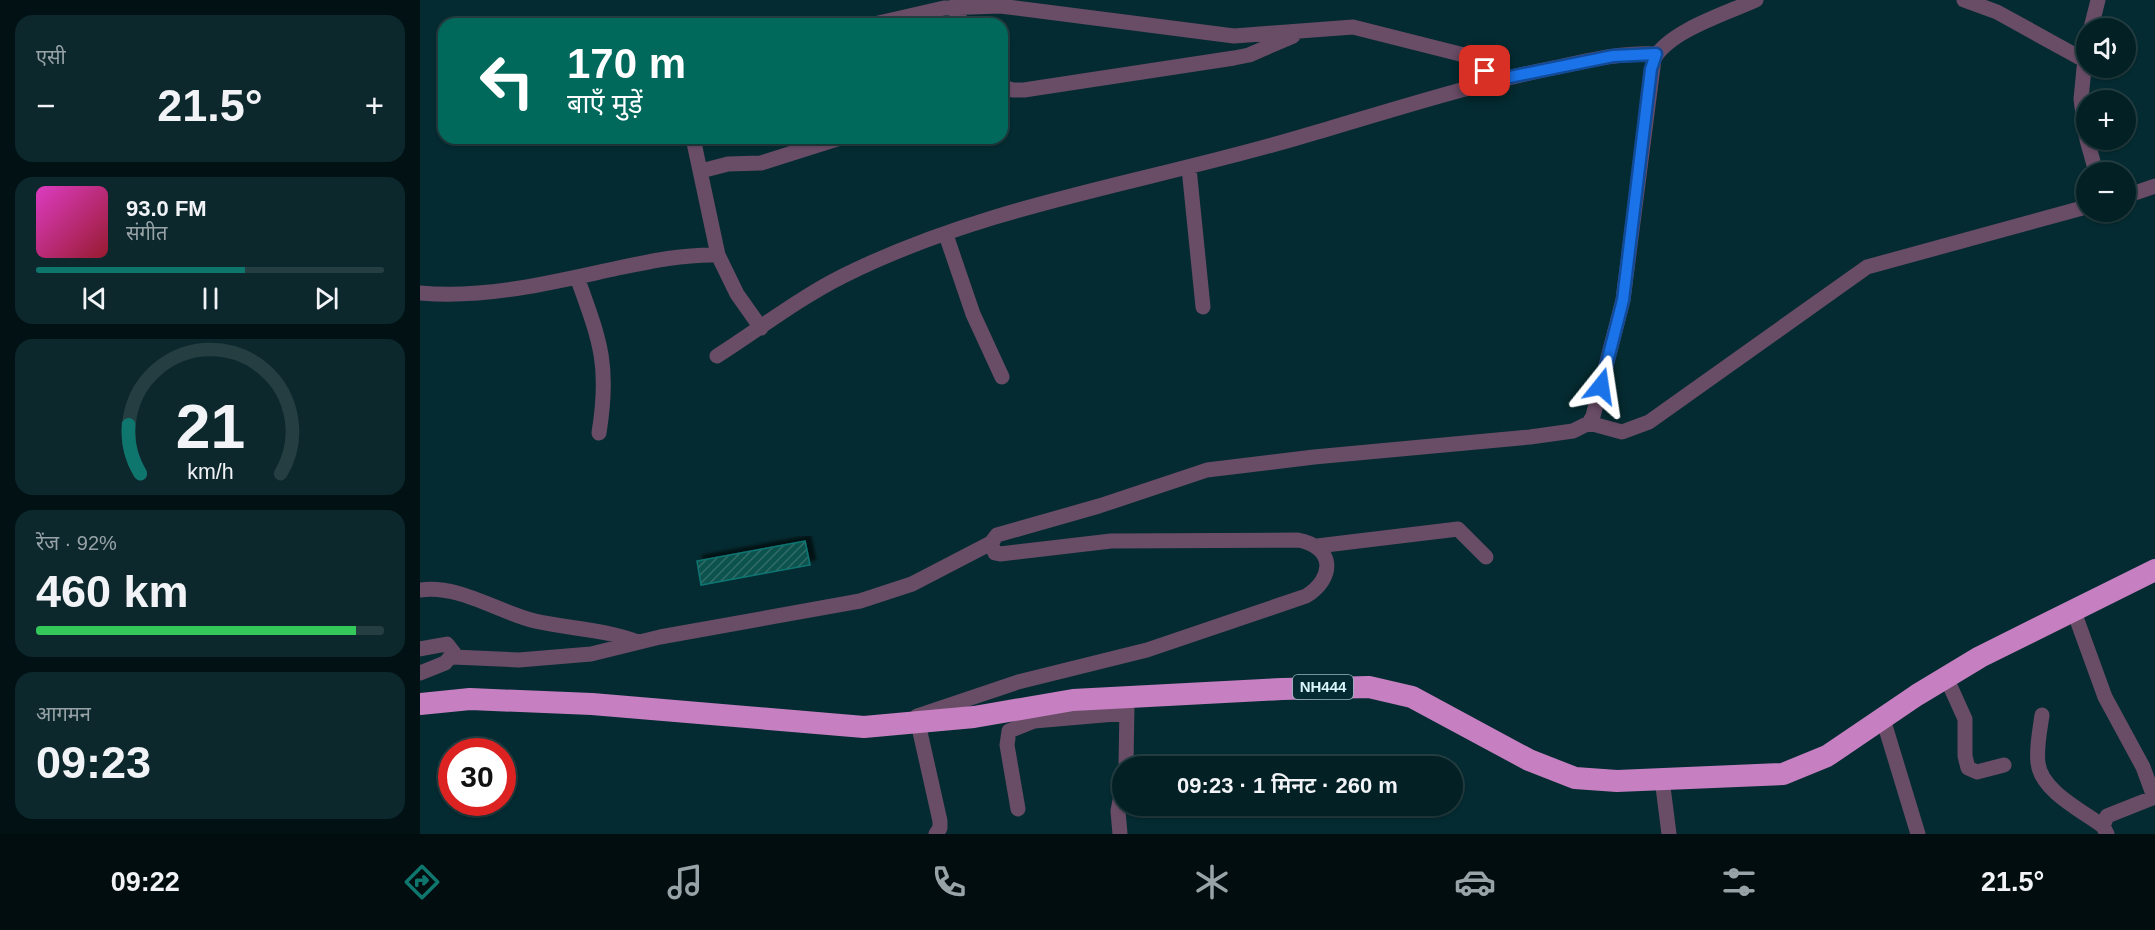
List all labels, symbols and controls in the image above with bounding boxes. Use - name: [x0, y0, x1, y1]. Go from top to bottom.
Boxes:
- map controls: [2076, 18, 2136, 222]
- button: sound: [2076, 18, 2136, 78]
- text: 170 m: [567, 40, 686, 87]
- icon: left: [468, 42, 546, 120]
- pin: [1459, 45, 1510, 96]
- text: एसी: [36, 46, 66, 68]
- icon: arrive: [1468, 54, 1501, 87]
- text: 21.5°: [157, 80, 263, 131]
- text: −: [36, 87, 55, 124]
- text: +: [365, 87, 384, 124]
- text: बाएँ मुड़ें: [567, 89, 642, 119]
- button: +: [2076, 90, 2136, 150]
- button: −: [2076, 162, 2136, 222]
- text: 93.0 FM: [126, 196, 207, 221]
- text: संगीत: [126, 222, 167, 244]
- icon: previous: [78, 282, 111, 315]
- icon: pause: [194, 282, 227, 315]
- icon: next: [310, 282, 343, 315]
- position arrow: [1569, 354, 1633, 418]
- text: 21: [175, 392, 245, 461]
- text: km/h: [187, 460, 233, 484]
- text: रेंज · 92%: [36, 532, 117, 554]
- text: 460 km: [36, 566, 189, 617]
- road number: NH444: [1293, 675, 1353, 699]
- text: आगमन: [36, 703, 91, 725]
- text: 09:23: [36, 737, 151, 788]
- speed limit sign: 30: [438, 738, 516, 816]
- text: 09:23 · 1 मिनट · 260 m: [1177, 773, 1398, 798]
- icon: directions: [401, 861, 443, 903]
- icon: music: [664, 861, 706, 903]
- icon: phone: [928, 861, 970, 903]
- icon: climate: [1191, 861, 1233, 903]
- icon: car: [1454, 861, 1496, 903]
- icon: filters: [1718, 861, 1760, 903]
- text: 09:22: [111, 867, 180, 897]
- text: 21.5°: [1981, 867, 2044, 897]

